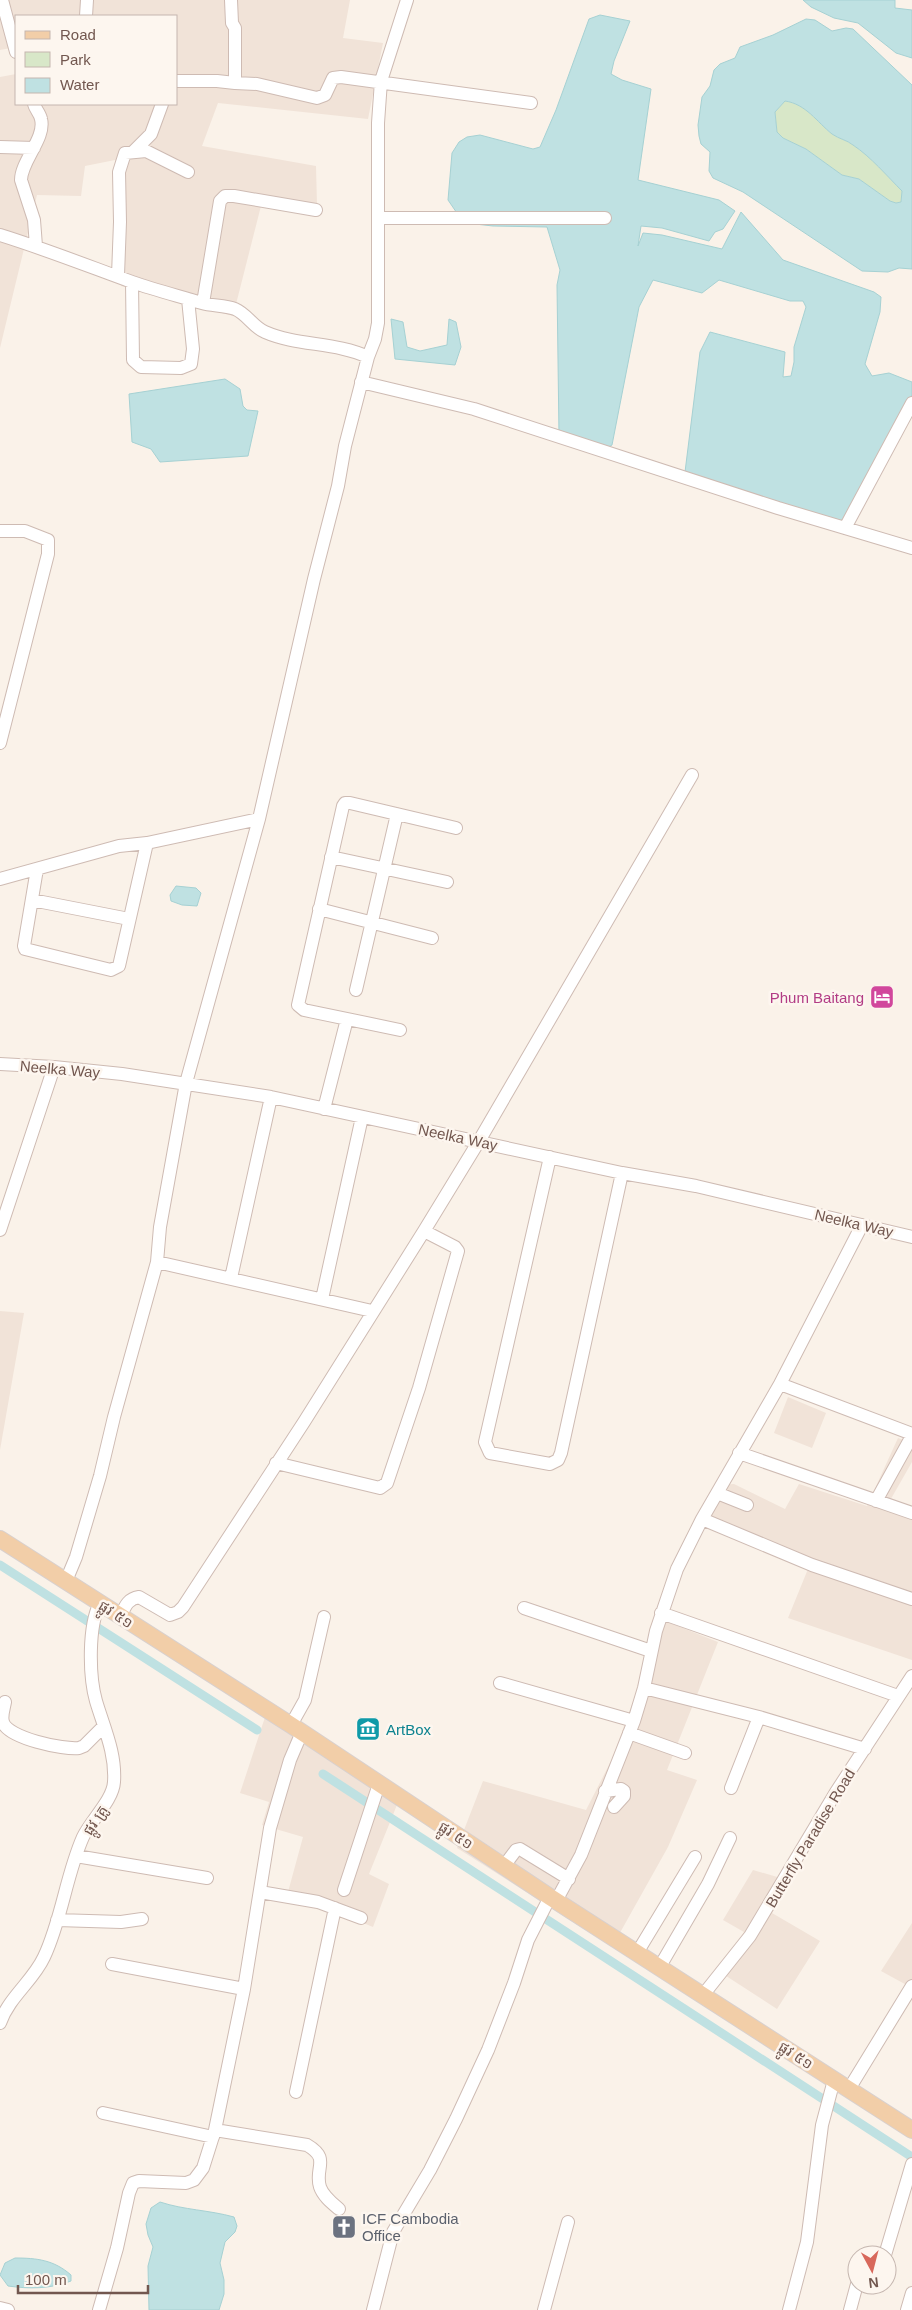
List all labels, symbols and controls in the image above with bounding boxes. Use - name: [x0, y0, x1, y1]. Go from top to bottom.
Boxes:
- legend: [15, 15, 178, 105]
- text: Road: [60, 26, 96, 43]
- text: Park: [60, 51, 91, 68]
- text: Water: [60, 76, 99, 93]
- hotel icon: Phum Baitang: [869, 984, 895, 1010]
- place label: Phum Baitang: [770, 989, 864, 1006]
- street label: Neelka Way: [19, 1057, 101, 1081]
- street label: Neelka Way: [417, 1120, 500, 1154]
- street label: Neelka Way: [813, 1206, 896, 1240]
- street label: ផ្លូវ ៥១: [93, 1597, 136, 1636]
- museum icon: ArtBox: [355, 1716, 381, 1742]
- place label: ArtBox: [386, 1721, 432, 1738]
- street label: Butterfly Paradise Road: [762, 1766, 858, 1910]
- street label: ផ្លូវ គ្រូ: [79, 1802, 116, 1841]
- street label: ផ្លូវ ៥១: [433, 1818, 476, 1857]
- street label: ផ្លូវ ៥១: [773, 2038, 816, 2077]
- place label: ICF Cambodia Office: [362, 2210, 459, 2244]
- church icon: ICF Cambodia Office: [331, 2214, 357, 2240]
- north arrow: [847, 2245, 897, 2295]
- scale bar: [18, 2262, 148, 2294]
- text: 100 m: [25, 2271, 67, 2288]
- text: N: [868, 2274, 880, 2291]

